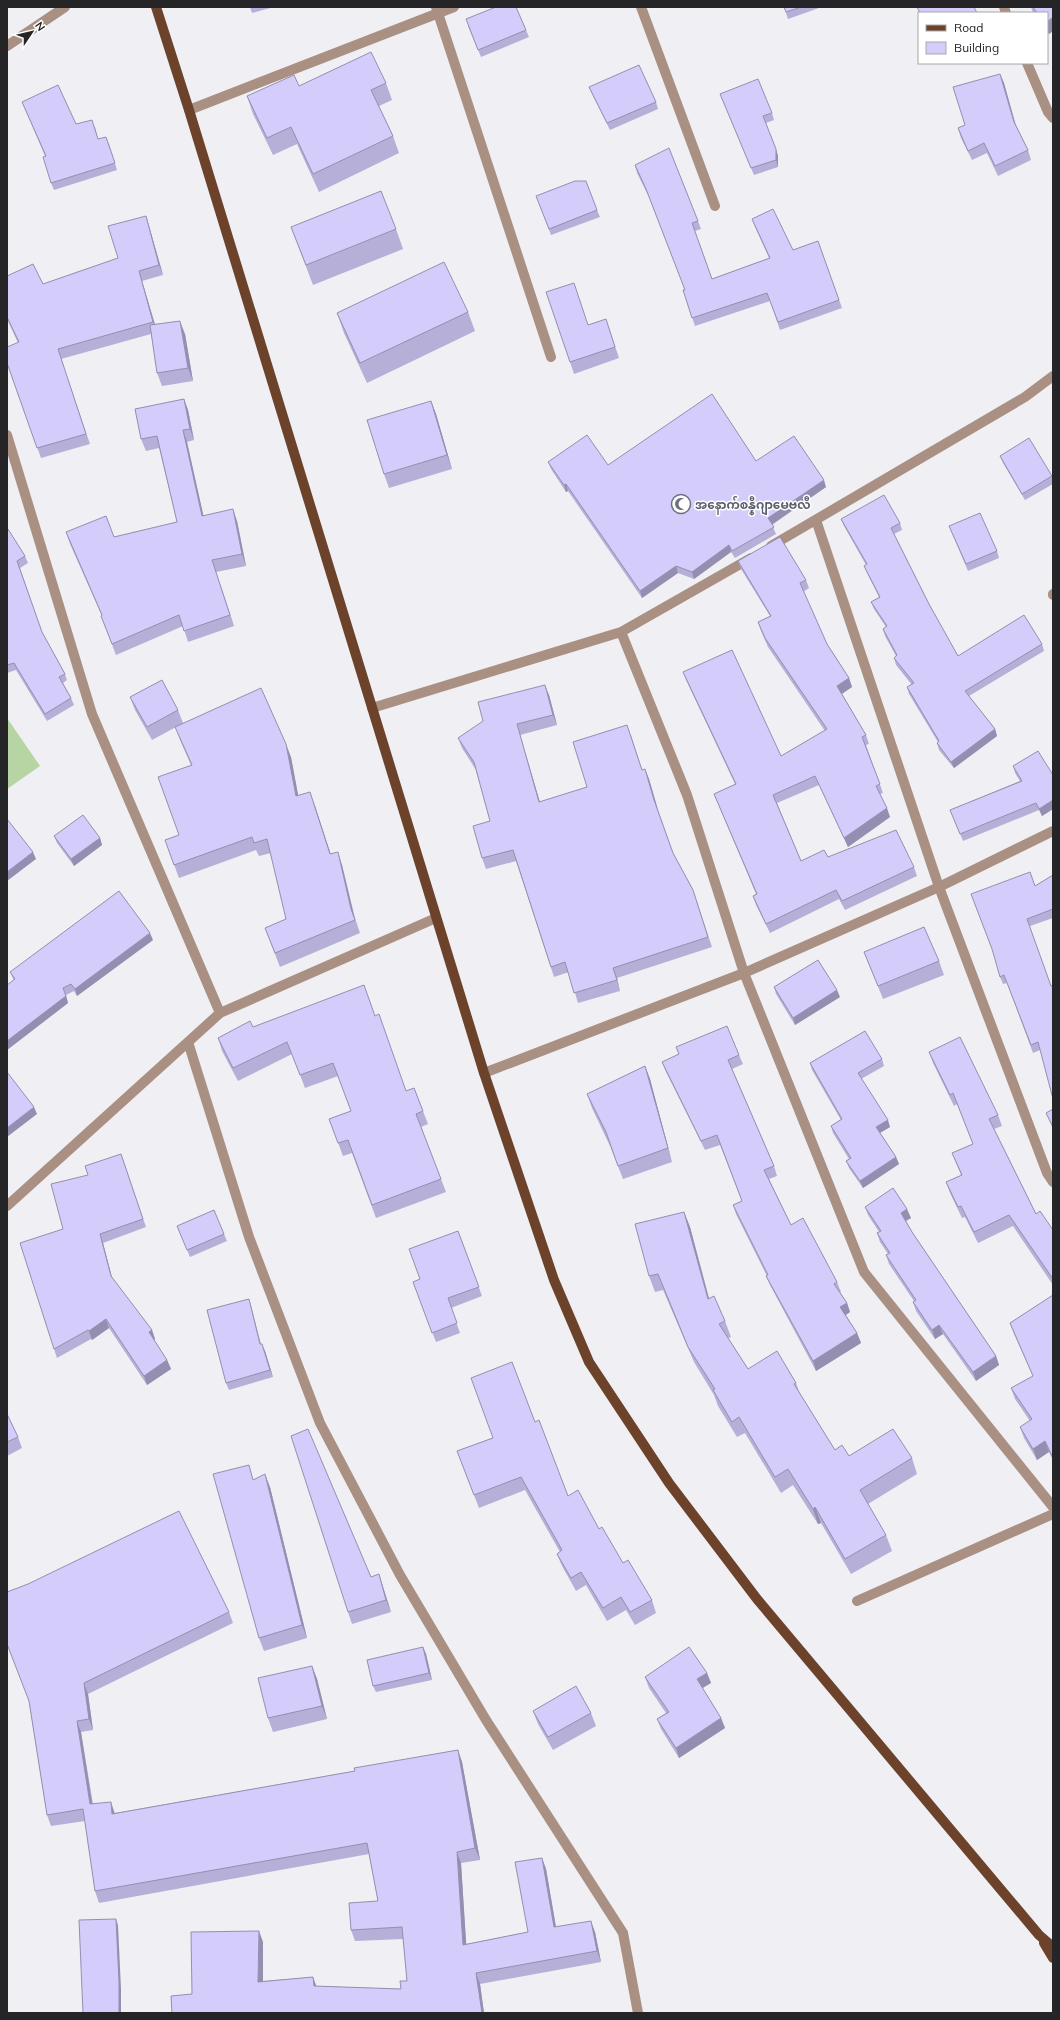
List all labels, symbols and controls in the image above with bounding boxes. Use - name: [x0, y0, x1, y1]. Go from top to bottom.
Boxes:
- north arrow: [12, 12, 52, 52]
- legend: [918, 12, 1048, 64]
- text: N: [32, 19, 48, 34]
- text: Road: [954, 20, 983, 35]
- text: Building: [954, 40, 999, 55]
- mosque icon: အနောက်စန္နီဂျာမေဗလီ: [670, 493, 692, 515]
- place label: အနောက်စန္နီဂျာမေဗလီ: [695, 495, 811, 516]

